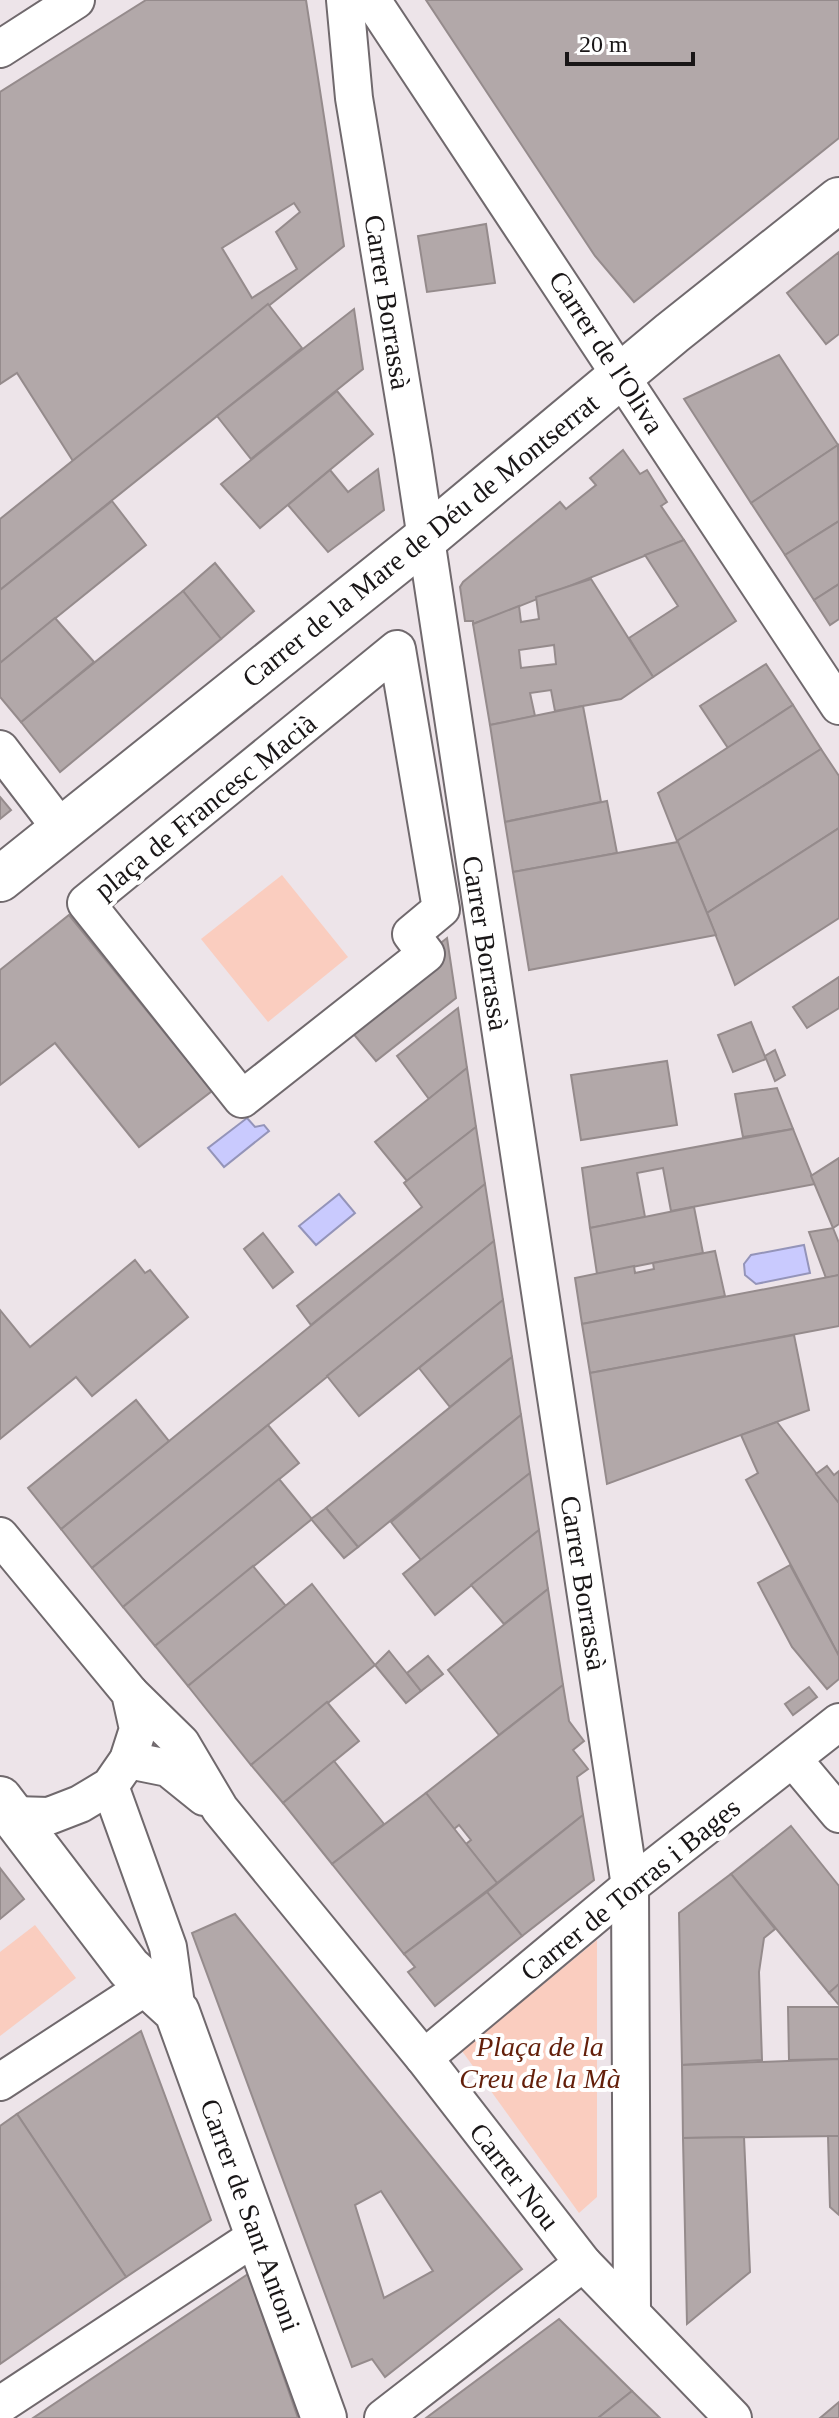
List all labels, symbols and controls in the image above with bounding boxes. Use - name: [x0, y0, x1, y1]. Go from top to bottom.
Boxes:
- scale bar: [567, 16, 693, 66]
- text: 20 m: [579, 31, 628, 57]
- street label: Carrer Borrassà: [358, 212, 417, 392]
- street label: Carrer de l'Oliva: [543, 265, 671, 440]
- street label: Carrer de la Mare de Déu de Montserrat: [236, 387, 605, 694]
- street label: plaça de Francesc Macià: [88, 707, 323, 905]
- street label: Carrer Borrassà: [456, 853, 515, 1033]
- street label: Carrer Borrassà: [554, 1493, 613, 1673]
- street label: Carrer de Torras i Bages: [515, 1792, 746, 1987]
- park label: Plaça de la Creu de la Mà: [459, 2031, 621, 2094]
- street label: Carrer de Sant Antoni: [194, 2095, 307, 2336]
- street label: Carrer Nou: [463, 2117, 566, 2236]

